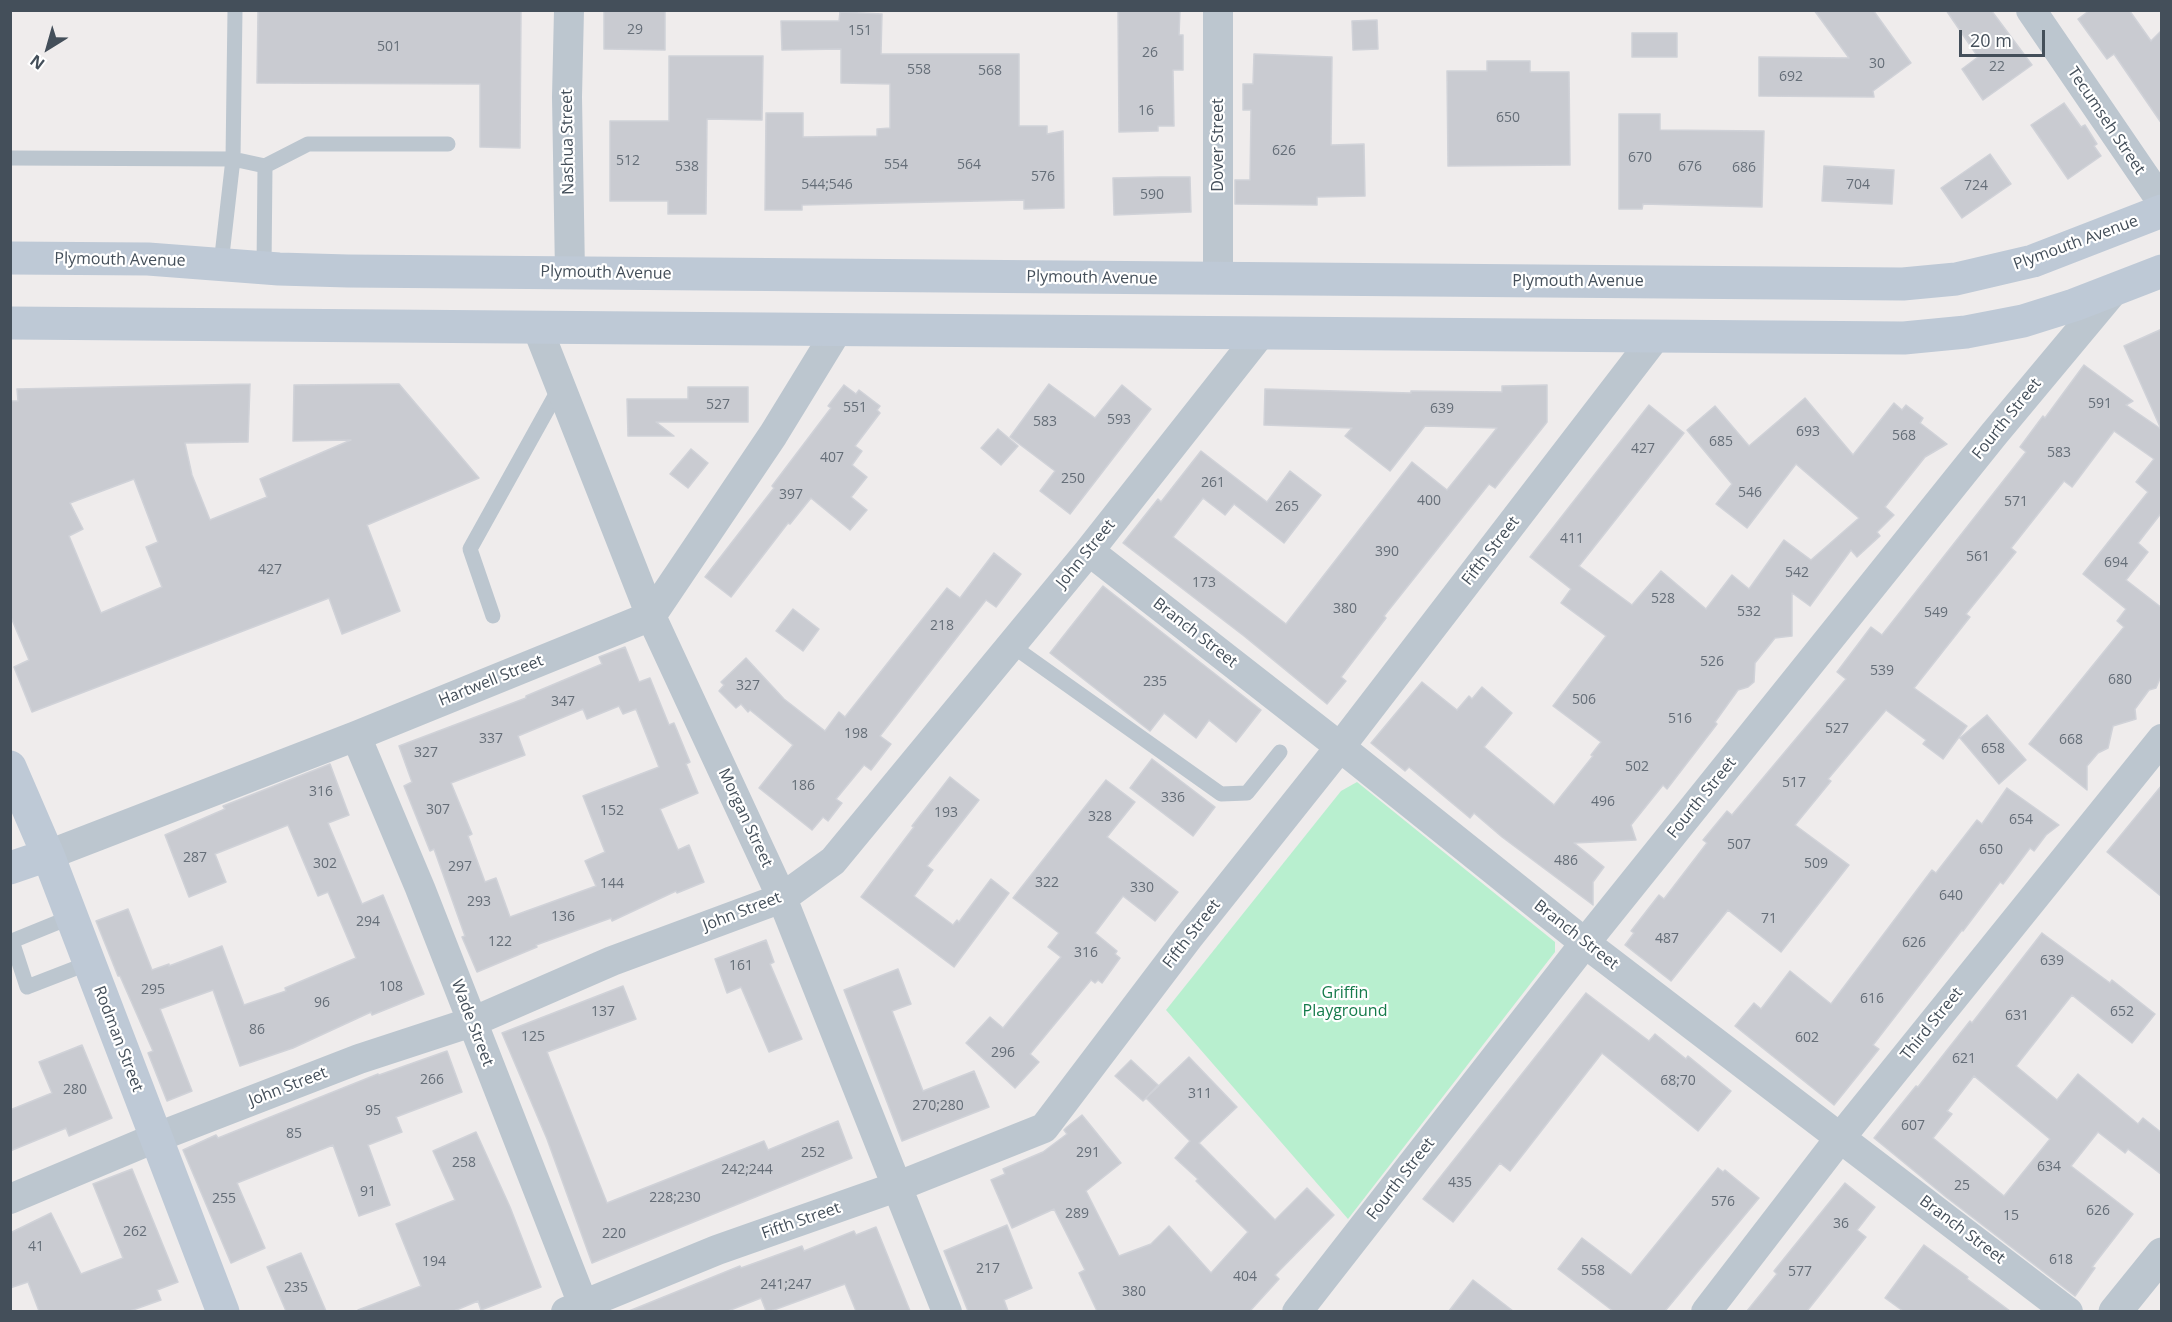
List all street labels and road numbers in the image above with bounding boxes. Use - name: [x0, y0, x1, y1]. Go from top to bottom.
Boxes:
- street label: Tecumseh Street: [2063, 64, 2149, 178]
- street label: Nashua Street: [557, 89, 579, 195]
- street label: Dover Street: [1208, 98, 1228, 192]
- street label: Plymouth Avenue: [2011, 212, 2141, 274]
- street label: Plymouth Avenue: [54, 249, 186, 271]
- street label: Plymouth Avenue: [540, 262, 672, 284]
- street label: Plymouth Avenue: [1026, 267, 1158, 289]
- street label: Plymouth Avenue: [1512, 271, 1644, 291]
- street label: Fourth Street: [1969, 375, 2045, 463]
- street label: Fifth Street: [1458, 513, 1524, 589]
- street label: John Street: [1053, 516, 1119, 592]
- street label: Branch Street: [1149, 594, 1241, 672]
- street label: Hartwell Street: [436, 651, 546, 711]
- street label: Fourth Street: [1664, 754, 1740, 842]
- street label: Morgan Street: [714, 766, 776, 870]
- street label: John Street: [700, 888, 784, 936]
- street label: Fifth Street: [1159, 896, 1225, 972]
- street label: Branch Street: [1530, 896, 1622, 974]
- street label: Wade Street: [447, 977, 497, 1069]
- street label: Rodman Street: [89, 983, 147, 1095]
- street label: Third Street: [1897, 984, 1967, 1064]
- street label: John Street: [246, 1063, 330, 1111]
- street label: Fourth Street: [1363, 1134, 1439, 1224]
- street label: Branch Street: [1916, 1192, 2008, 1268]
- street label: Fifth Street: [759, 1199, 843, 1243]

